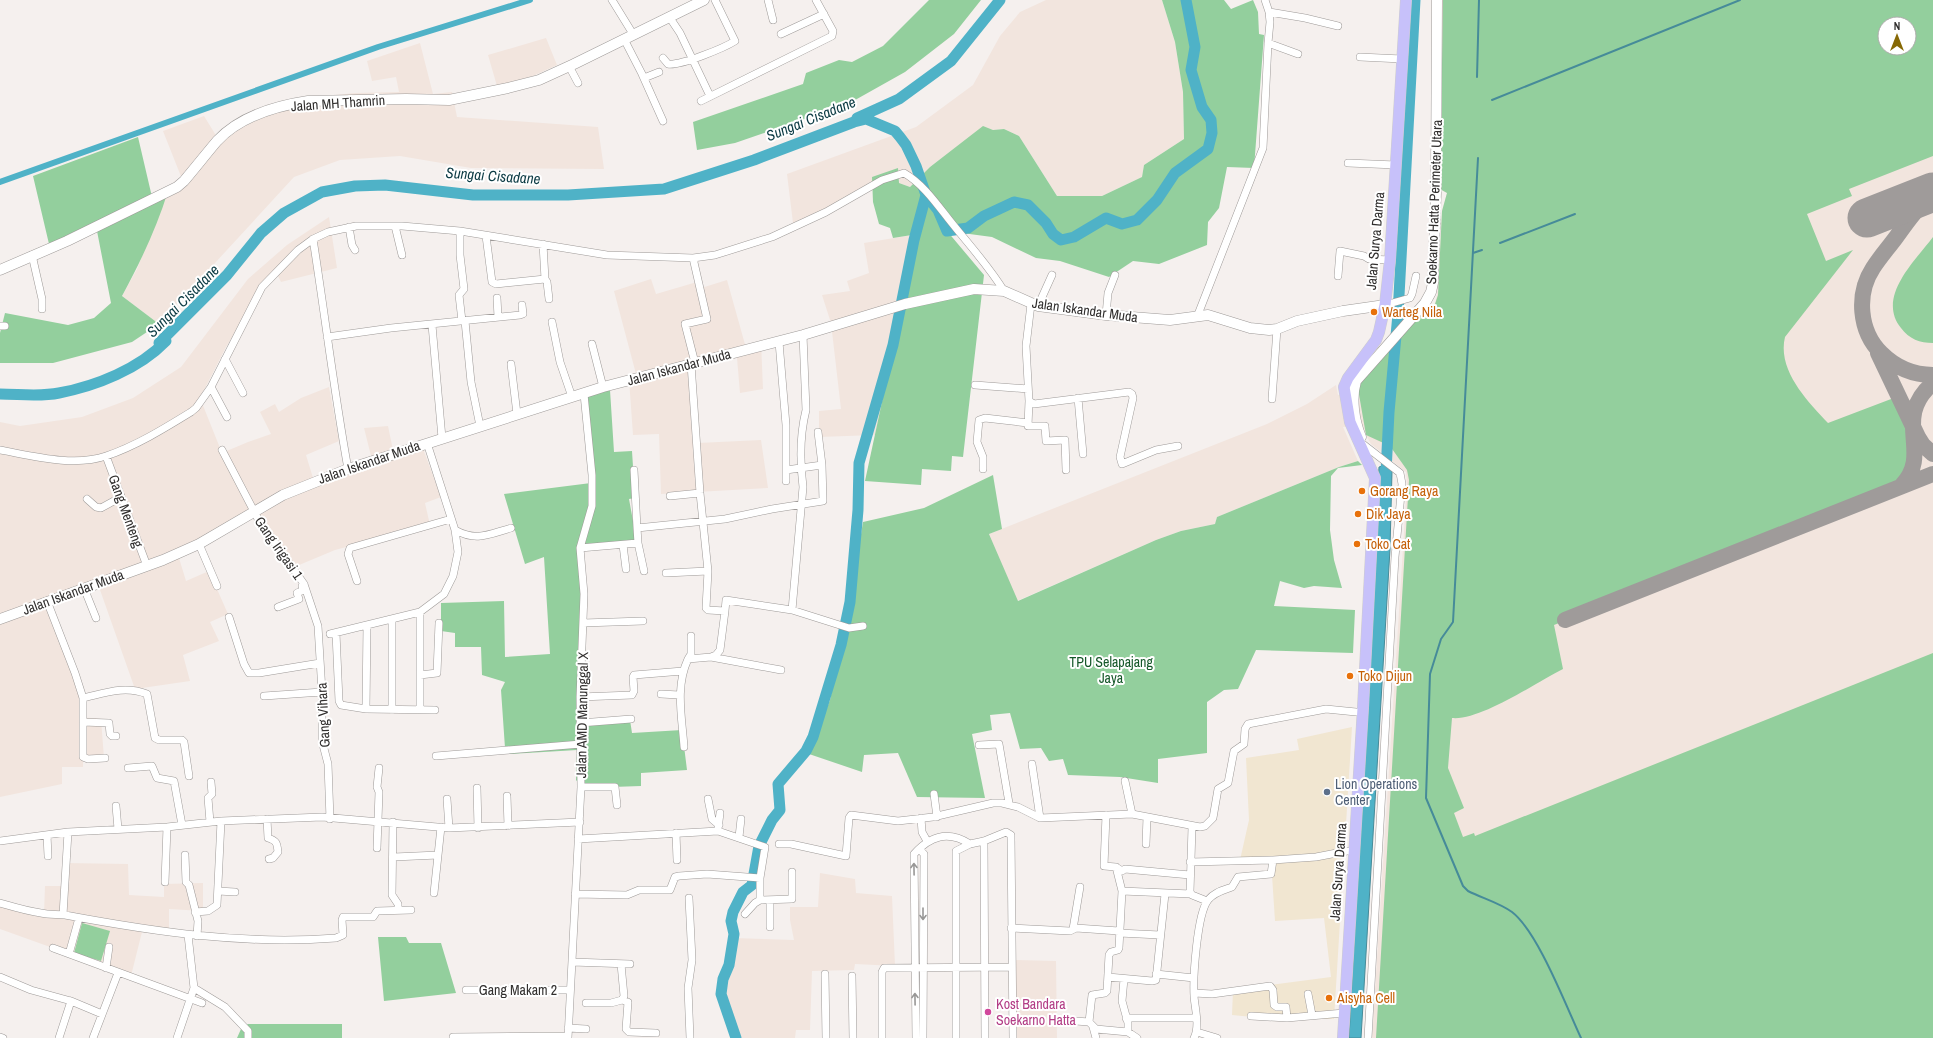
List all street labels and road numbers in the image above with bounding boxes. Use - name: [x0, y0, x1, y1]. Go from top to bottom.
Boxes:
- street label: Jalan MH Thamrin: [290, 91, 386, 115]
- street label: Soekarno Hatta Perimeter Utara: [1422, 119, 1446, 285]
- street label: Jalan Surya Darma: [1362, 191, 1388, 291]
- street label: Jalan Iskandar Muda: [1031, 294, 1140, 326]
- street label: Jalan Iskandar Muda: [625, 344, 733, 389]
- street label: Jalan Iskandar Muda: [316, 436, 423, 488]
- street label: Gang Menteng: [105, 472, 148, 550]
- street label: Gang Irigasi 1: [251, 513, 308, 583]
- street label: Jalan Iskandar Muda: [20, 565, 127, 619]
- street label: Jalan AMD Manunggal X: [572, 651, 592, 778]
- street label: Gang Vihara: [312, 682, 334, 748]
- street label: Jalan Surya Darma: [1326, 822, 1350, 922]
- street label: Gang Makam 2: [479, 981, 557, 999]

